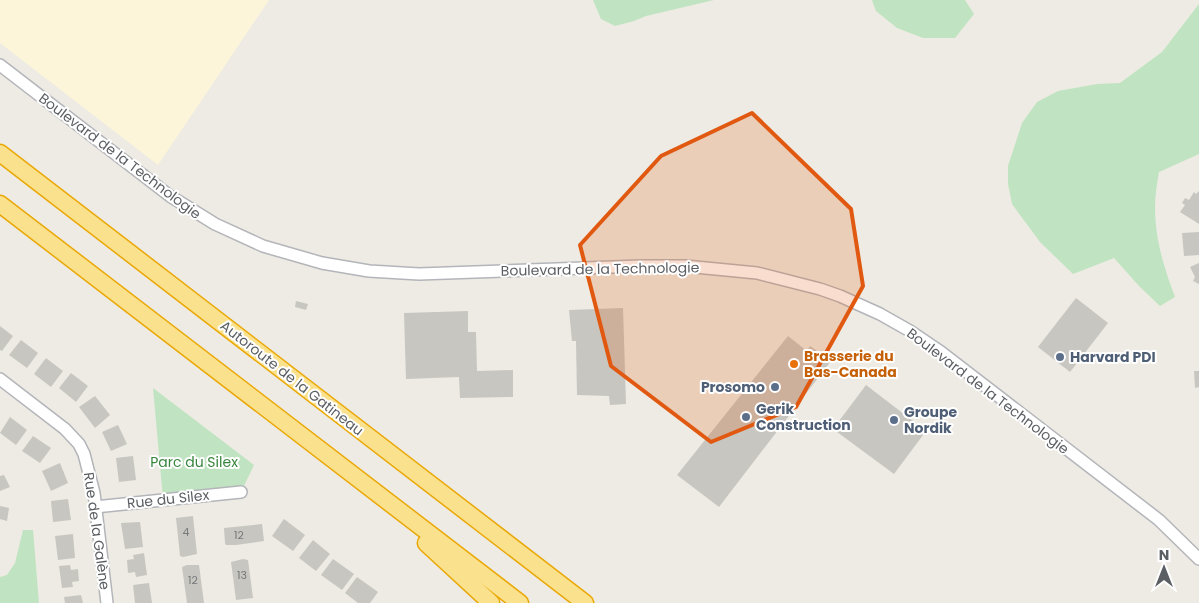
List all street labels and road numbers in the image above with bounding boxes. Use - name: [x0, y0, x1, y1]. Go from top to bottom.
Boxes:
- street label: Boulevard de la Technologie: [35, 88, 206, 224]
- street label: Boulevard de la Technologie: [501, 257, 700, 281]
- street label: Autoroute de la Gatineau: [216, 316, 368, 440]
- street label: Boulevard de la Technologie: [903, 323, 1074, 459]
- street label: Rue de la Galène: [79, 471, 115, 591]
- street label: Rue du Silex: [126, 485, 210, 513]

